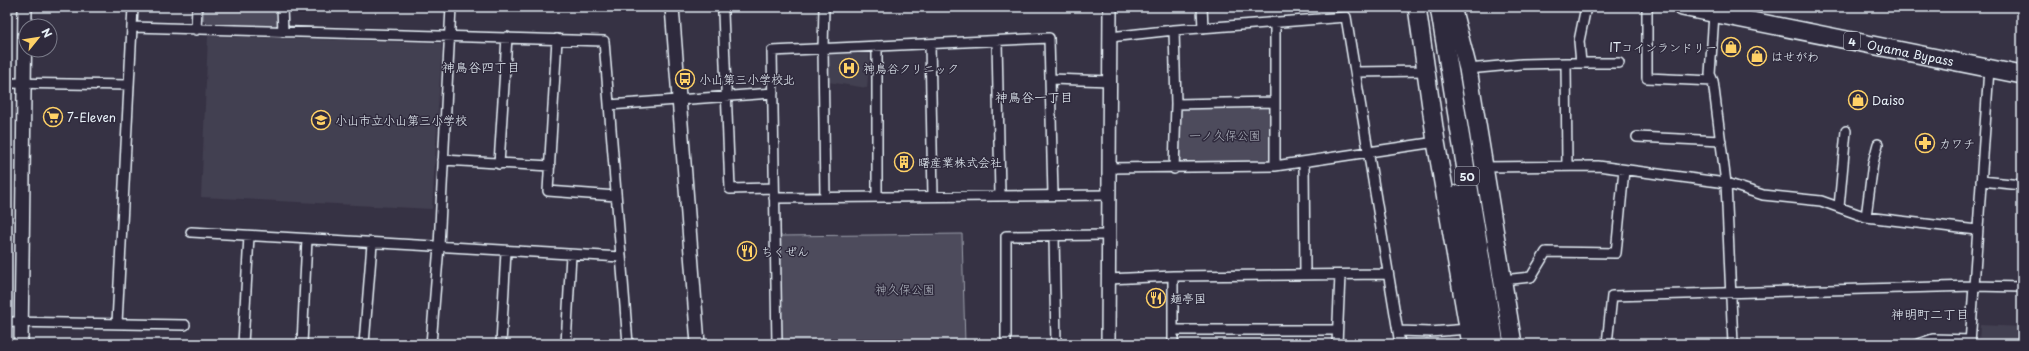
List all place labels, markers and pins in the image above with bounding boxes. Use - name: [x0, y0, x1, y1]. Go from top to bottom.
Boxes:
- shop icon: ITコインランドリー: [1720, 36, 1742, 58]
- place label: ITコインランドリー: [1609, 38, 1717, 56]
- shop icon: はせがわ: [1746, 45, 1768, 67]
- place label: はせがわ: [1771, 47, 1819, 65]
- hospital icon: 神鳥谷クリニック: [838, 57, 860, 79]
- place label: 神鳥谷クリニック: [863, 59, 959, 77]
- bus stop icon: 小山第三小学校北: [674, 68, 696, 90]
- place label: 小山第三小学校北: [699, 70, 795, 88]
- shop icon: Daiso: [1847, 89, 1869, 111]
- place label: Daiso: [1872, 91, 1905, 109]
- supermarket icon: 7-Eleven: [42, 106, 64, 128]
- place label: 7-Eleven: [67, 108, 116, 126]
- school or university icon: 小山市立小山第三小学校: [310, 109, 332, 131]
- place label: 小山市立小山第三小学校: [335, 111, 467, 129]
- pharmacy icon: カワチ: [1914, 132, 1936, 154]
- place label: カワチ: [1939, 134, 1975, 152]
- building icon: 曙産業株式会社: [893, 151, 915, 173]
- place label: 曙産業株式会社: [918, 153, 1002, 171]
- restaurant icon: ちくぜん: [736, 240, 758, 262]
- place label: ちくぜん: [761, 242, 809, 260]
- restaurant icon: 麺亭国: [1145, 287, 1167, 309]
- place label: 麺亭国: [1170, 289, 1206, 307]

